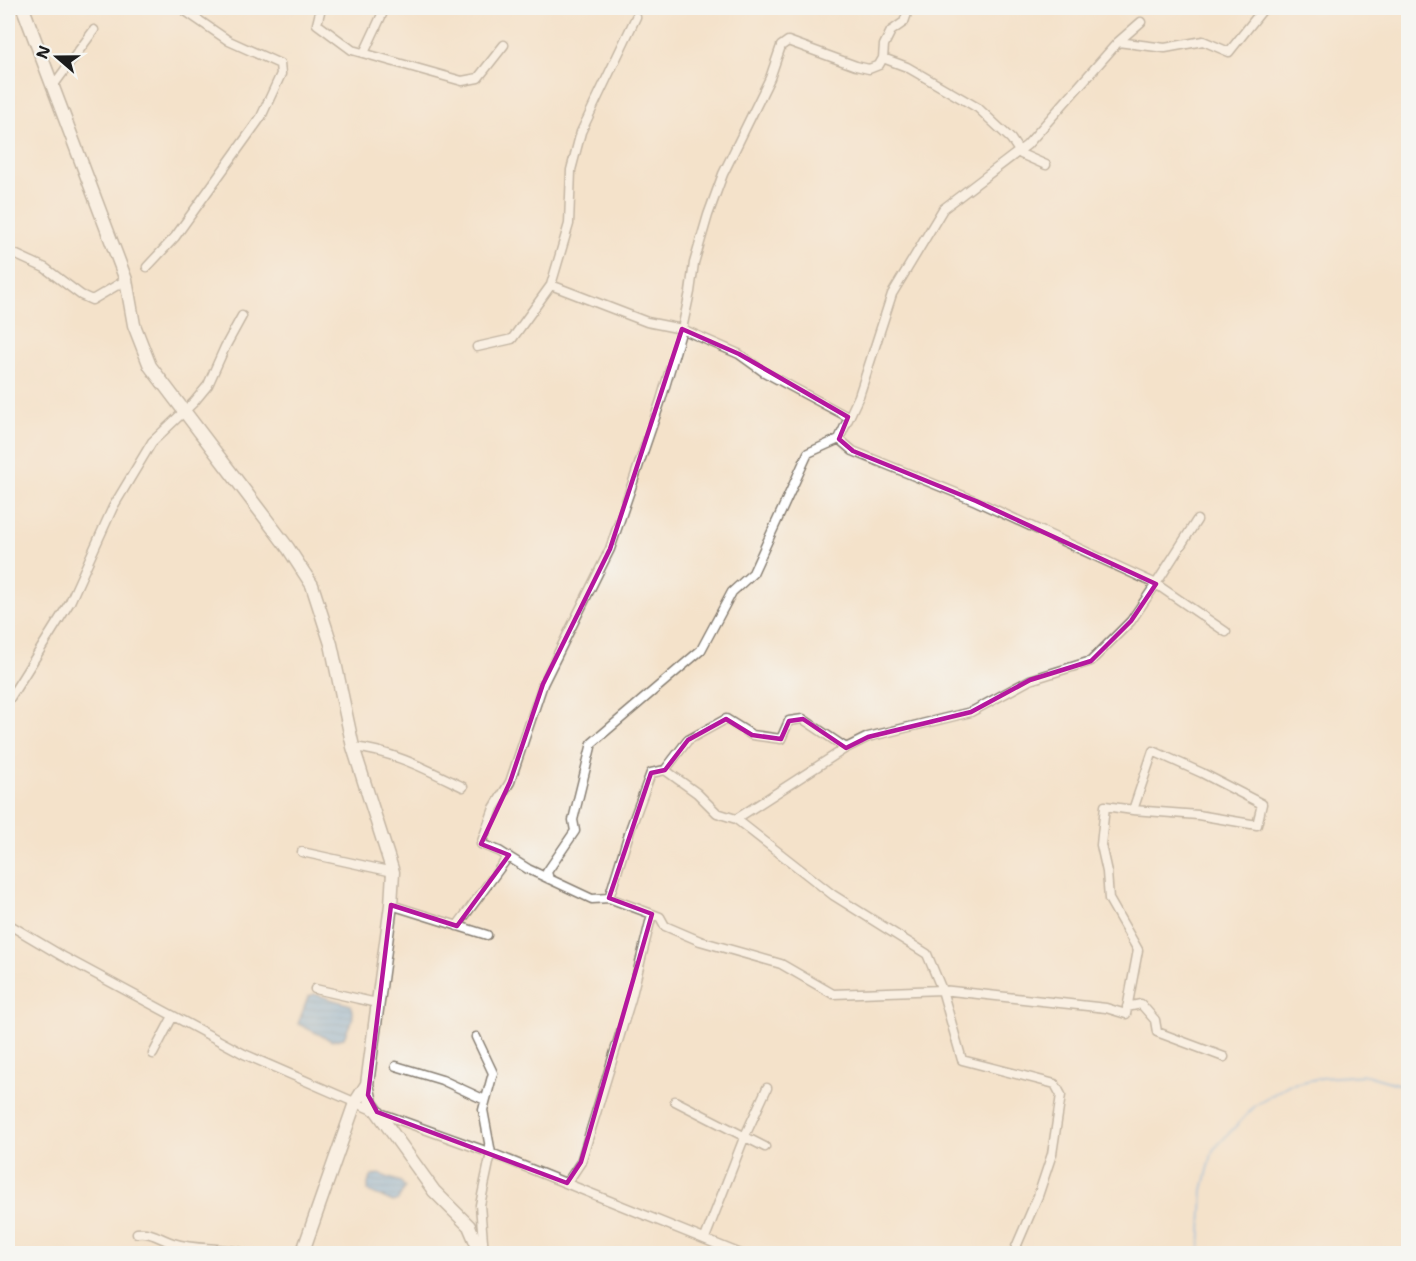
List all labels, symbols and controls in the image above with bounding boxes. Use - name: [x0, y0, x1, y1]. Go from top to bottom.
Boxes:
- north arrow: [27, 27, 87, 87]
- text: N: [31, 42, 55, 62]

